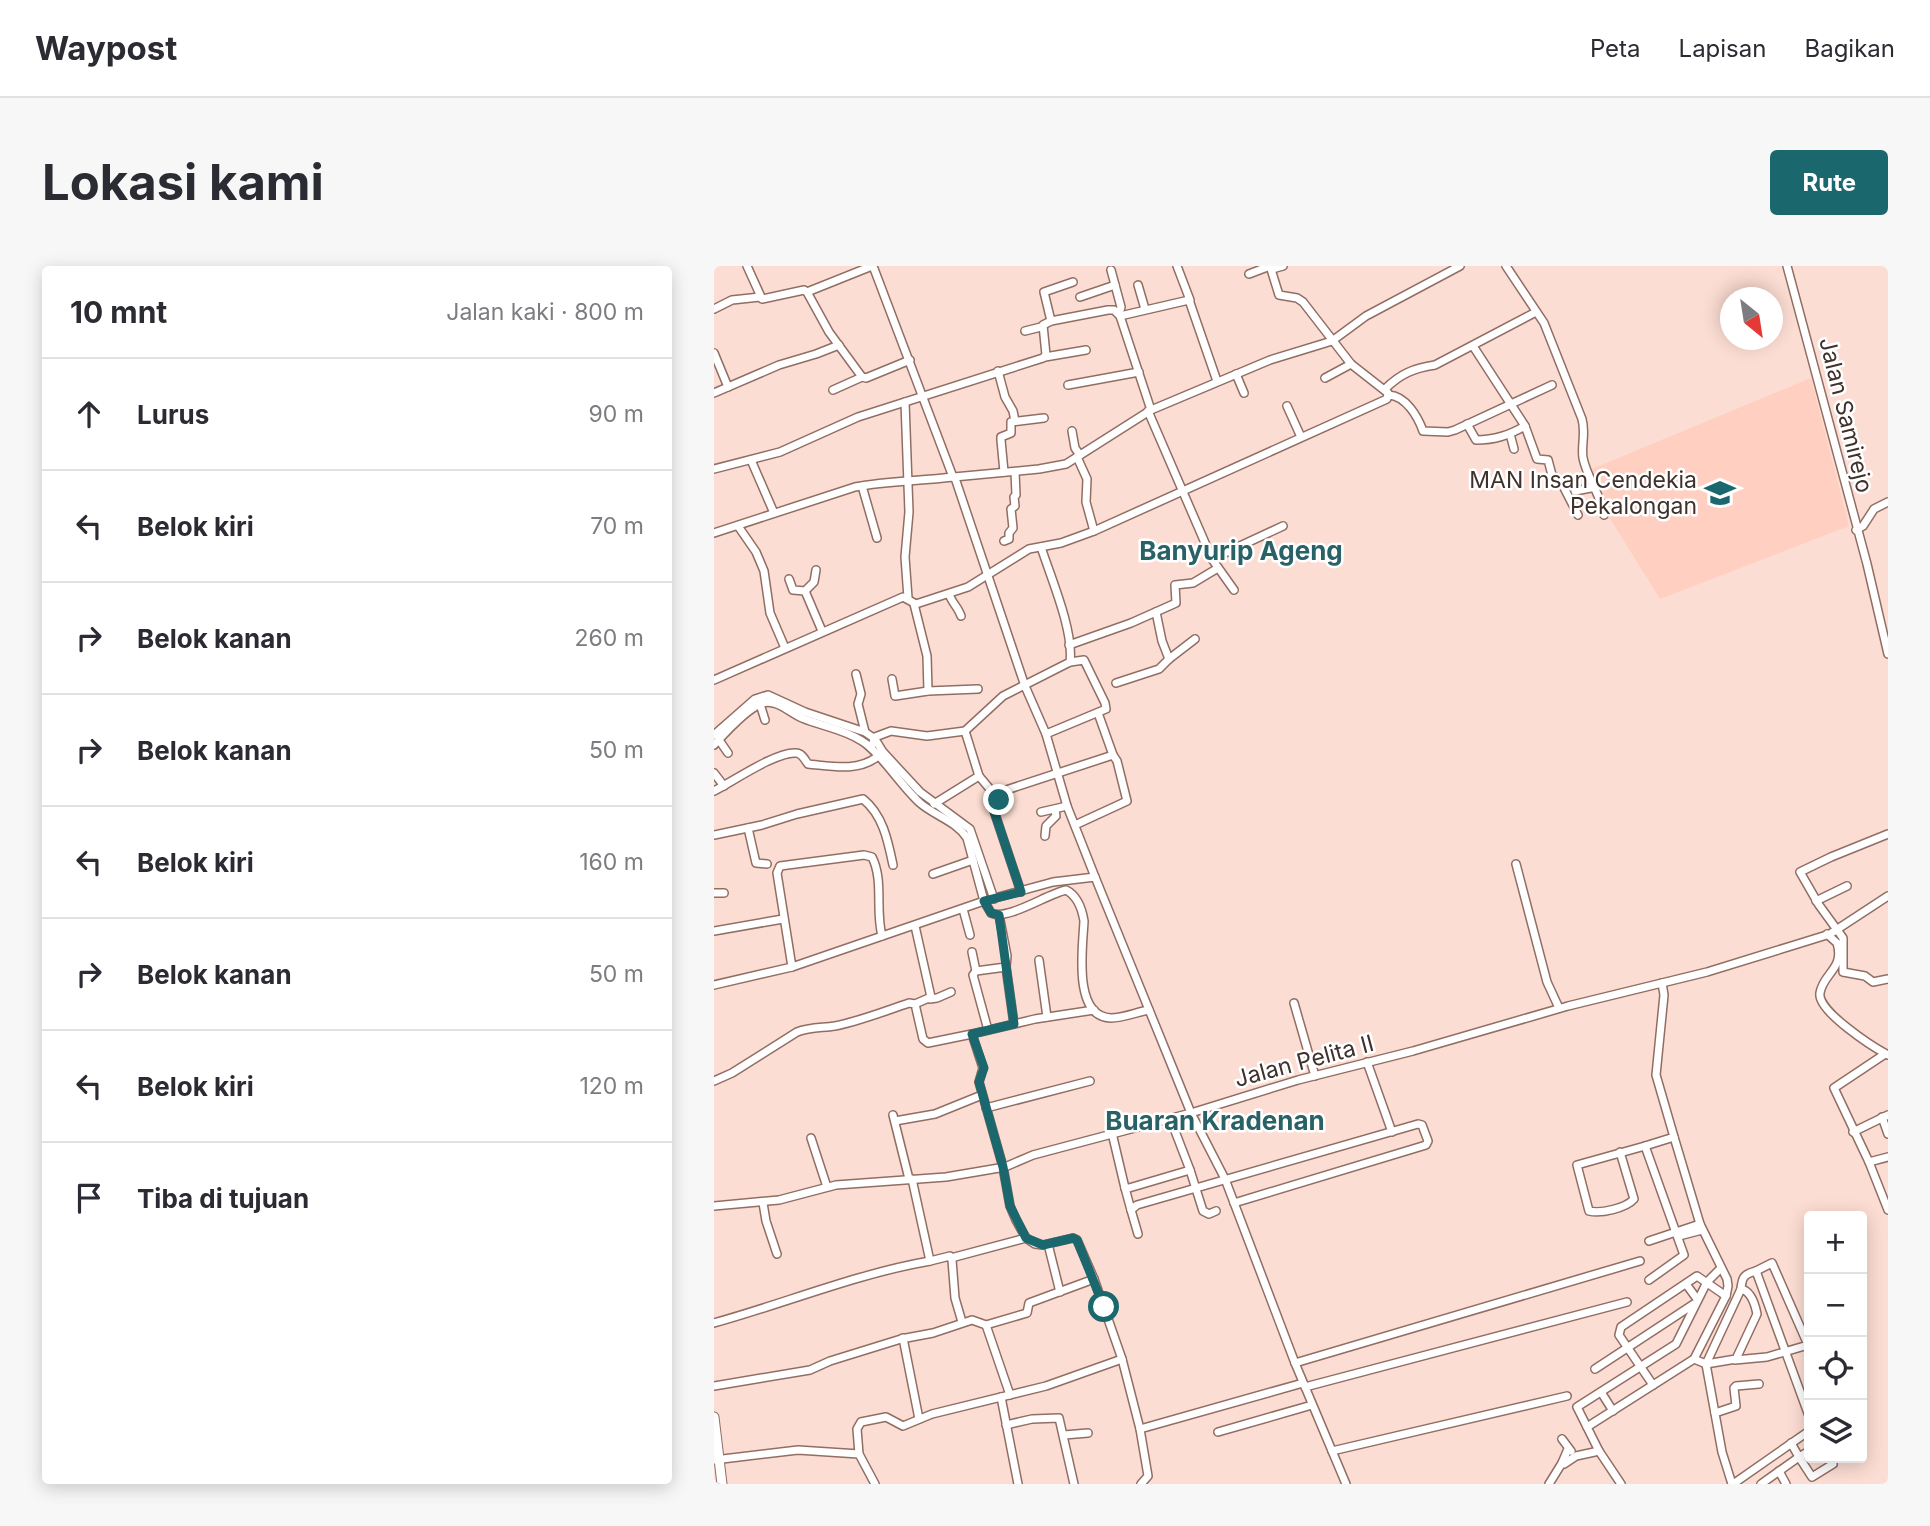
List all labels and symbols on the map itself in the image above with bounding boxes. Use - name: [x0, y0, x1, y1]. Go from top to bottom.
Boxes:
- north arrow: [1720, 287, 1783, 350]
- street label: Jalan Samirejo: [1813, 334, 1879, 496]
- place label: MAN Insan Cendekia Pekalongan: [1469, 466, 1697, 520]
- school or university icon: MAN Insan Cendekia Pekalongan: [1703, 476, 1737, 510]
- district label: Banyurip Ageng: [1139, 535, 1343, 566]
- route end: [983, 784, 1014, 815]
- street label: Jalan Pelita II: [1231, 1029, 1377, 1093]
- district label: Buaran Kradenan: [1105, 1105, 1325, 1136]
- route start: [1088, 1291, 1119, 1322]

